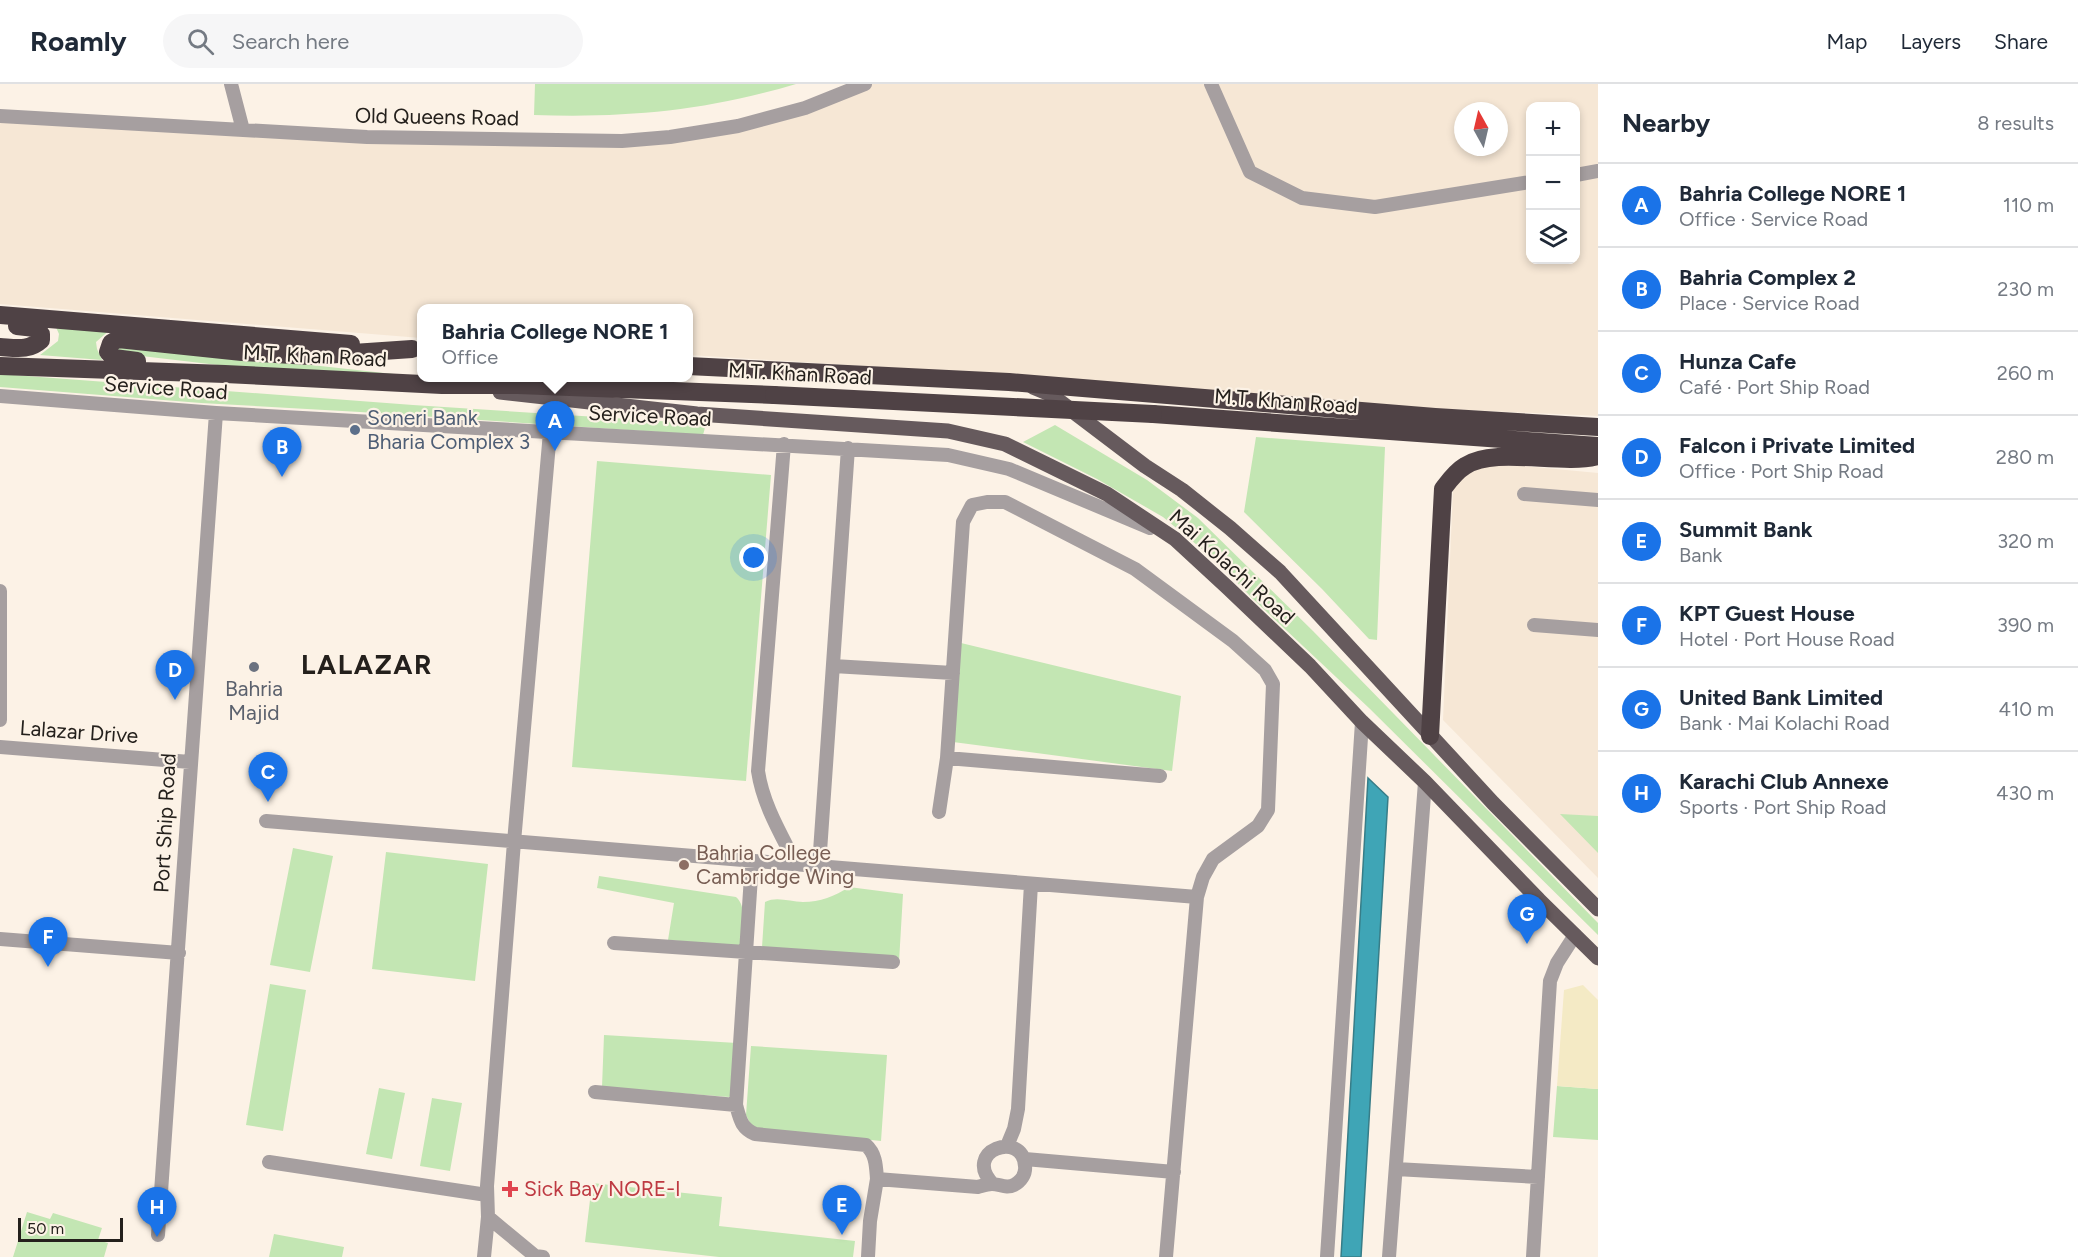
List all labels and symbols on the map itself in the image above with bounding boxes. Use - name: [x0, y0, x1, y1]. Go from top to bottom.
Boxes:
- north arrow: [1454, 102, 1508, 156]
- street label: Old Queens Road: [355, 103, 519, 130]
- street label: M.T. Khan Road: [243, 339, 387, 372]
- street label: M.T. Khan Road: [728, 357, 872, 390]
- street label: Service Road: [104, 371, 229, 404]
- street label: M.T. Khan Road: [1213, 383, 1359, 418]
- street label: Service Road: [588, 400, 712, 431]
- pin: A: [536, 402, 574, 451]
- place label: Soneri Bank Bharia Complex 3: [367, 405, 530, 454]
- marker: Soneri Bank Bharia Complex 3: [348, 423, 362, 437]
- pin: B: [262, 428, 302, 477]
- street label: Mai Kolachi Road: [1164, 504, 1300, 630]
- your location: [739, 543, 768, 572]
- district label: LALAZAR: [301, 648, 433, 681]
- pin: D: [156, 650, 195, 700]
- marker: Bahria Majid: [247, 660, 261, 674]
- place label: Bahria Majid: [225, 676, 283, 725]
- street label: Lalazar Drive: [19, 715, 139, 748]
- pin: C: [248, 752, 288, 802]
- street label: Port Ship Road: [148, 753, 181, 893]
- place label: Bahria College Cambridge Wing: [696, 840, 854, 889]
- marker: Bahria College Cambridge Wing: [677, 858, 691, 872]
- pin: G: [1508, 894, 1546, 944]
- pin: F: [28, 918, 68, 967]
- place label: Sick Bay NORE-I: [524, 1176, 681, 1201]
- marker: Sick Bay NORE-I: [501, 1180, 519, 1198]
- pin: E: [822, 1186, 862, 1235]
- pin: H: [138, 1188, 176, 1237]
- scale bar: [18, 1215, 123, 1242]

